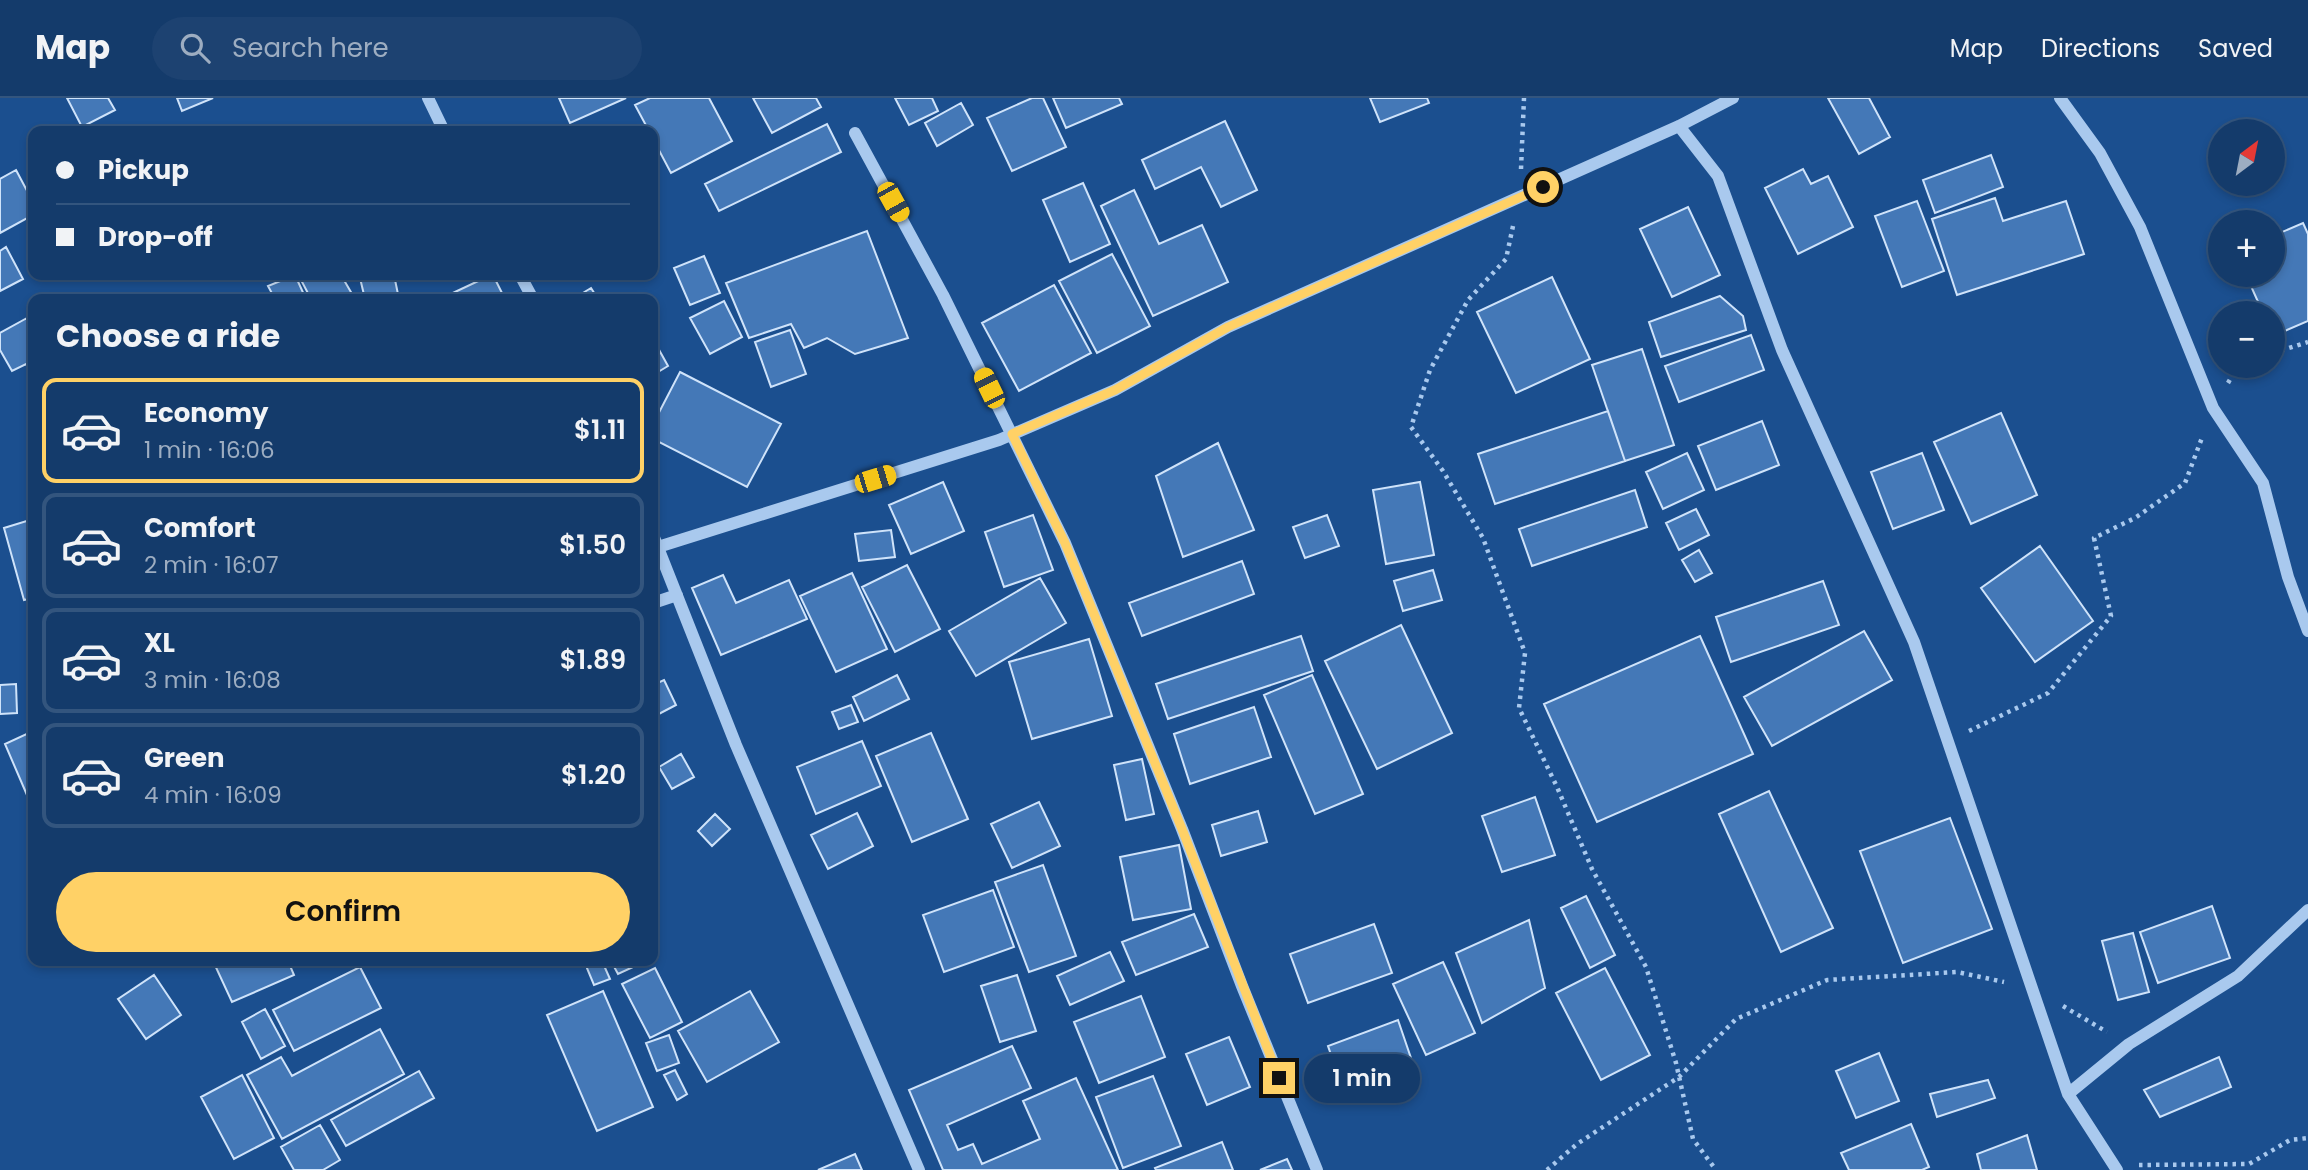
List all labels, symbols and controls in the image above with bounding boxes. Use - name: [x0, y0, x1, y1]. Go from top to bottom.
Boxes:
- search box: [152, 17, 642, 80]
- text: Map: [35, 24, 110, 71]
- icon: search: [176, 29, 214, 67]
- text: Search here: [232, 30, 389, 66]
- text: Map: [1950, 32, 2003, 65]
- text: Directions: [2041, 32, 2160, 65]
- text: Saved: [2198, 32, 2273, 65]
- north arrow: [2208, 119, 2286, 196]
- map controls: [2208, 119, 2285, 378]
- text: Pickup: [98, 152, 189, 188]
- route start: [1527, 171, 1559, 203]
- car: [874, 179, 913, 225]
- button: +: [2208, 210, 2285, 287]
- text: Drop-off: [98, 219, 213, 255]
- button: −: [2208, 301, 2285, 378]
- text: Choose a ride: [56, 313, 280, 358]
- car: [971, 365, 1008, 411]
- text: Economy: [144, 395, 268, 431]
- icon: car: [60, 399, 123, 462]
- text: $1.11: [574, 412, 626, 448]
- text: 1 min · 16:06: [144, 434, 275, 466]
- car: [852, 463, 899, 495]
- text: Comfort: [144, 510, 256, 546]
- icon: car: [60, 514, 123, 577]
- text: $1.50: [559, 527, 626, 563]
- text: 2 min · 16:07: [144, 549, 278, 581]
- text: XL: [144, 625, 175, 661]
- icon: car: [60, 629, 123, 692]
- text: $1.89: [560, 642, 626, 678]
- text: 3 min · 16:08: [144, 664, 281, 696]
- text: Green: [144, 740, 225, 776]
- icon: car: [60, 744, 123, 807]
- text: $1.20: [561, 757, 626, 793]
- text: 4 min · 16:09: [144, 779, 282, 811]
- button: Confirm: [56, 872, 630, 952]
- callout: 1 min: [1304, 1054, 1419, 1102]
- route end: [1263, 1062, 1295, 1094]
- text: 1 min: [1332, 1062, 1392, 1094]

